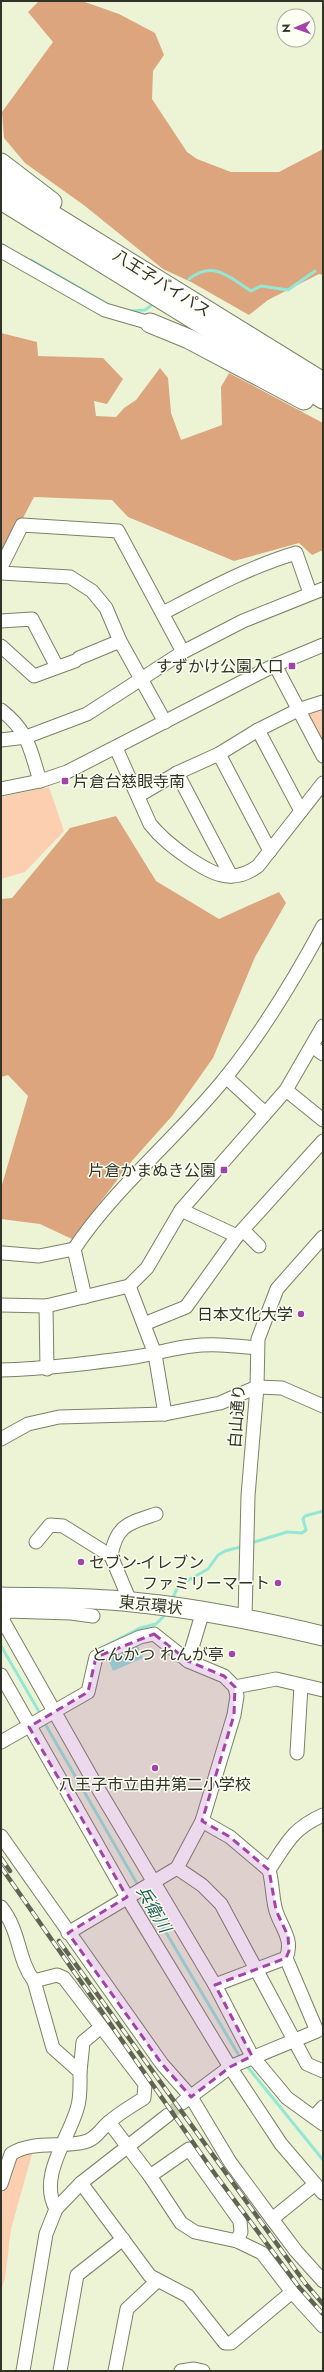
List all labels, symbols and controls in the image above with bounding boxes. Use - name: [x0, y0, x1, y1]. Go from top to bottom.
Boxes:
- north arrow: [276, 8, 316, 48]
- text: N: [278, 24, 294, 33]
- street label: 八王子バイパス: [109, 244, 215, 322]
- place label: すずかけ公園入口: [156, 655, 284, 678]
- marker: すずかけ公園入口: [287, 661, 297, 671]
- place label: 片倉台慈眼寺南: [73, 770, 185, 793]
- marker: 片倉台慈眼寺南: [60, 776, 70, 786]
- place label: 片倉かまぬき公園: [88, 1159, 216, 1182]
- marker: 片倉かまぬき公園: [219, 1165, 229, 1175]
- place label: 日本文化大学: [197, 1303, 293, 1326]
- marker: 日本文化大学: [296, 1309, 306, 1319]
- street label: 白山通り: [223, 1383, 251, 1449]
- place label: セブン-イレブン: [89, 1551, 204, 1574]
- marker: セブン-イレブン: [76, 1557, 86, 1567]
- place label: ファミリーマート: [142, 1572, 270, 1595]
- marker: ファミリーマート: [273, 1578, 283, 1588]
- street label: 東京環状: [118, 1590, 184, 1620]
- place label: とんかつ れんが亭: [91, 1643, 224, 1666]
- marker: とんかつ れんが亭: [227, 1649, 237, 1659]
- marker: 八王子市立由井第二小学校: [150, 1763, 160, 1773]
- place label: 八王子市立由井第二小学校: [59, 1773, 251, 1796]
- water label: 兵衛川: [131, 1881, 178, 1939]

